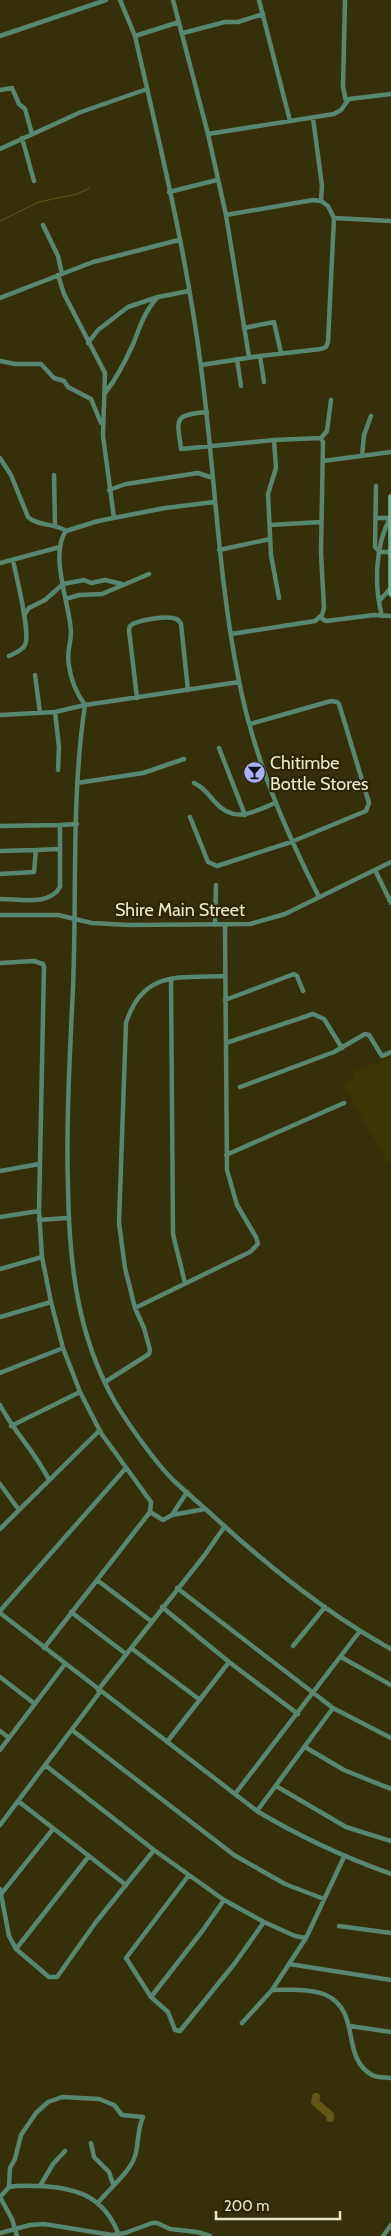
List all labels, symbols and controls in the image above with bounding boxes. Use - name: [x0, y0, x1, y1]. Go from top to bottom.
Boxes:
- place label: Chitimbe Bottle Stores: [270, 752, 368, 795]
- bar icon: Chitimbe Bottle Stores: [242, 761, 266, 785]
- street label: Shire Main Street: [115, 899, 245, 921]
- scale bar: [216, 2188, 340, 2220]
- text: 200 m: [224, 2197, 269, 2215]

